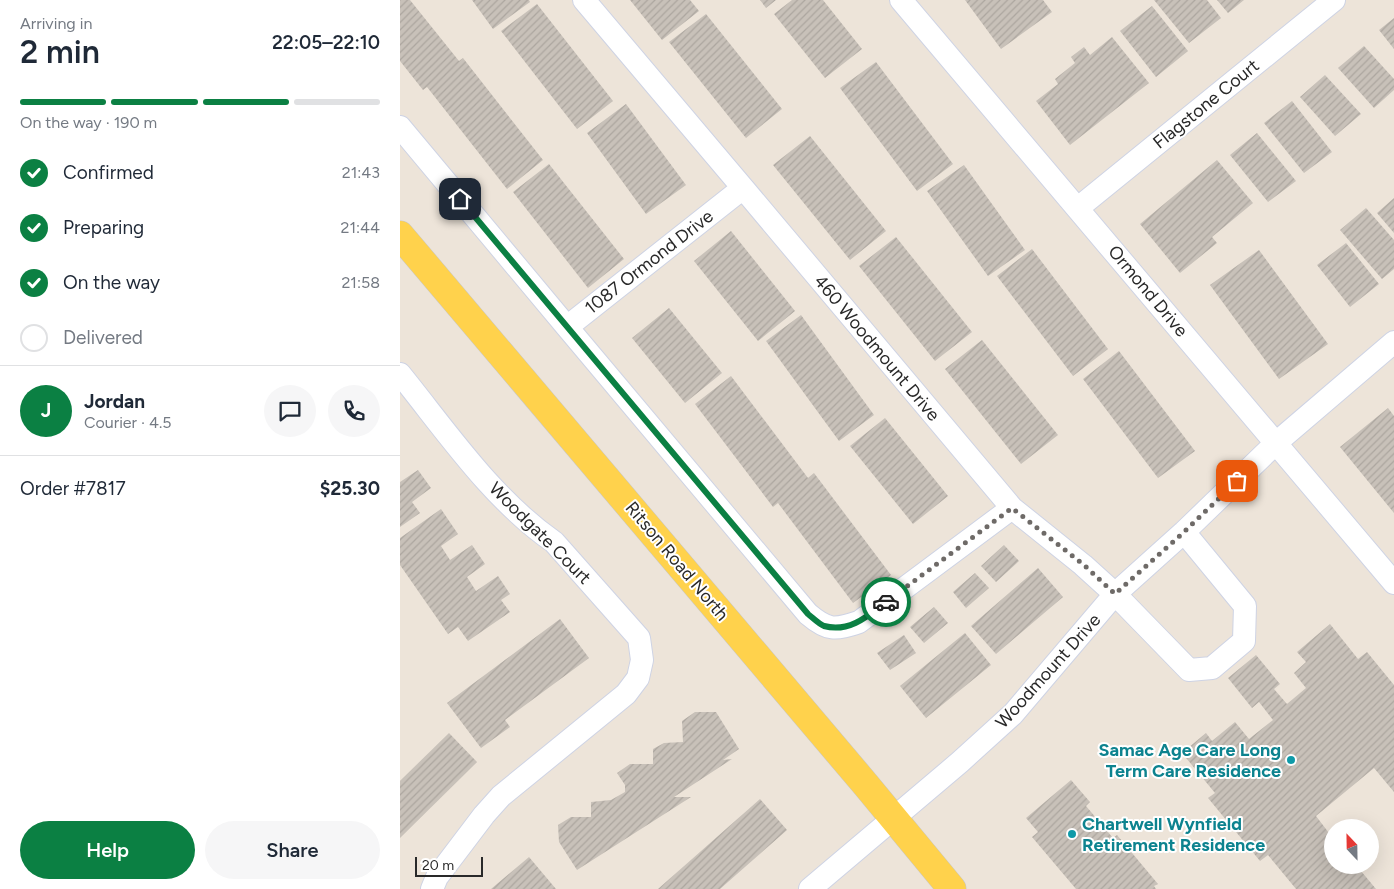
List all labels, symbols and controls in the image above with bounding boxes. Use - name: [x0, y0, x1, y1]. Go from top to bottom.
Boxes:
- text: Arriving in: [20, 14, 92, 33]
- text: 22:05–22:10: [272, 31, 380, 54]
- text: 2 min: [20, 33, 100, 71]
- street label: Flagstone Court: [1149, 55, 1263, 153]
- text: On the way · 190 m: [20, 113, 157, 132]
- icon: check: [20, 159, 48, 187]
- text: Confirmed: [63, 161, 154, 184]
- text: 21:43: [342, 163, 380, 182]
- pin: [439, 178, 481, 220]
- icon: home: [446, 185, 474, 213]
- street label: 1087 Ormond Drive: [581, 205, 718, 319]
- icon: check: [20, 214, 48, 242]
- text: Preparing: [63, 216, 144, 239]
- text: 21:44: [341, 218, 380, 237]
- street label: Ormond Drive: [1103, 241, 1193, 341]
- icon: check: [20, 269, 48, 297]
- street label: 460 Woodmount Drive: [809, 270, 945, 426]
- text: On the way: [63, 271, 160, 294]
- text: 21:58: [341, 273, 380, 292]
- text: Delivered: [63, 326, 143, 349]
- button: chat: [264, 385, 316, 437]
- button: phone: [328, 385, 380, 437]
- text: Jordan: [84, 390, 145, 413]
- text: J: [41, 399, 51, 422]
- text: Courier · 4.5: [84, 413, 171, 432]
- pin: [1216, 460, 1258, 502]
- icon: bag: [1223, 467, 1251, 495]
- text: Order #7817: [20, 477, 126, 500]
- text: $25.30: [320, 477, 380, 500]
- street label: Woodgate Court: [484, 477, 596, 589]
- street label: Ritson Road North: [621, 497, 733, 625]
- courier: [861, 577, 911, 627]
- icon: car: [872, 588, 900, 616]
- street label: Woodmount Drive: [991, 609, 1105, 733]
- place label: Samac Age Care Long Term Care Residence: [1098, 739, 1281, 782]
- marker: Samac Age Care Long Term Care Residence: [1285, 754, 1297, 766]
- place label: Chartwell Wynfield Retirement Residence: [1082, 813, 1265, 856]
- north arrow: [1324, 819, 1379, 874]
- map controls: [1324, 819, 1379, 874]
- button: Help: [20, 821, 195, 879]
- button: Share: [205, 821, 380, 879]
- marker: Chartwell Wynfield Retirement Residence: [1066, 828, 1078, 840]
- scale bar: [415, 854, 482, 877]
- text: 20 m: [422, 857, 454, 874]

